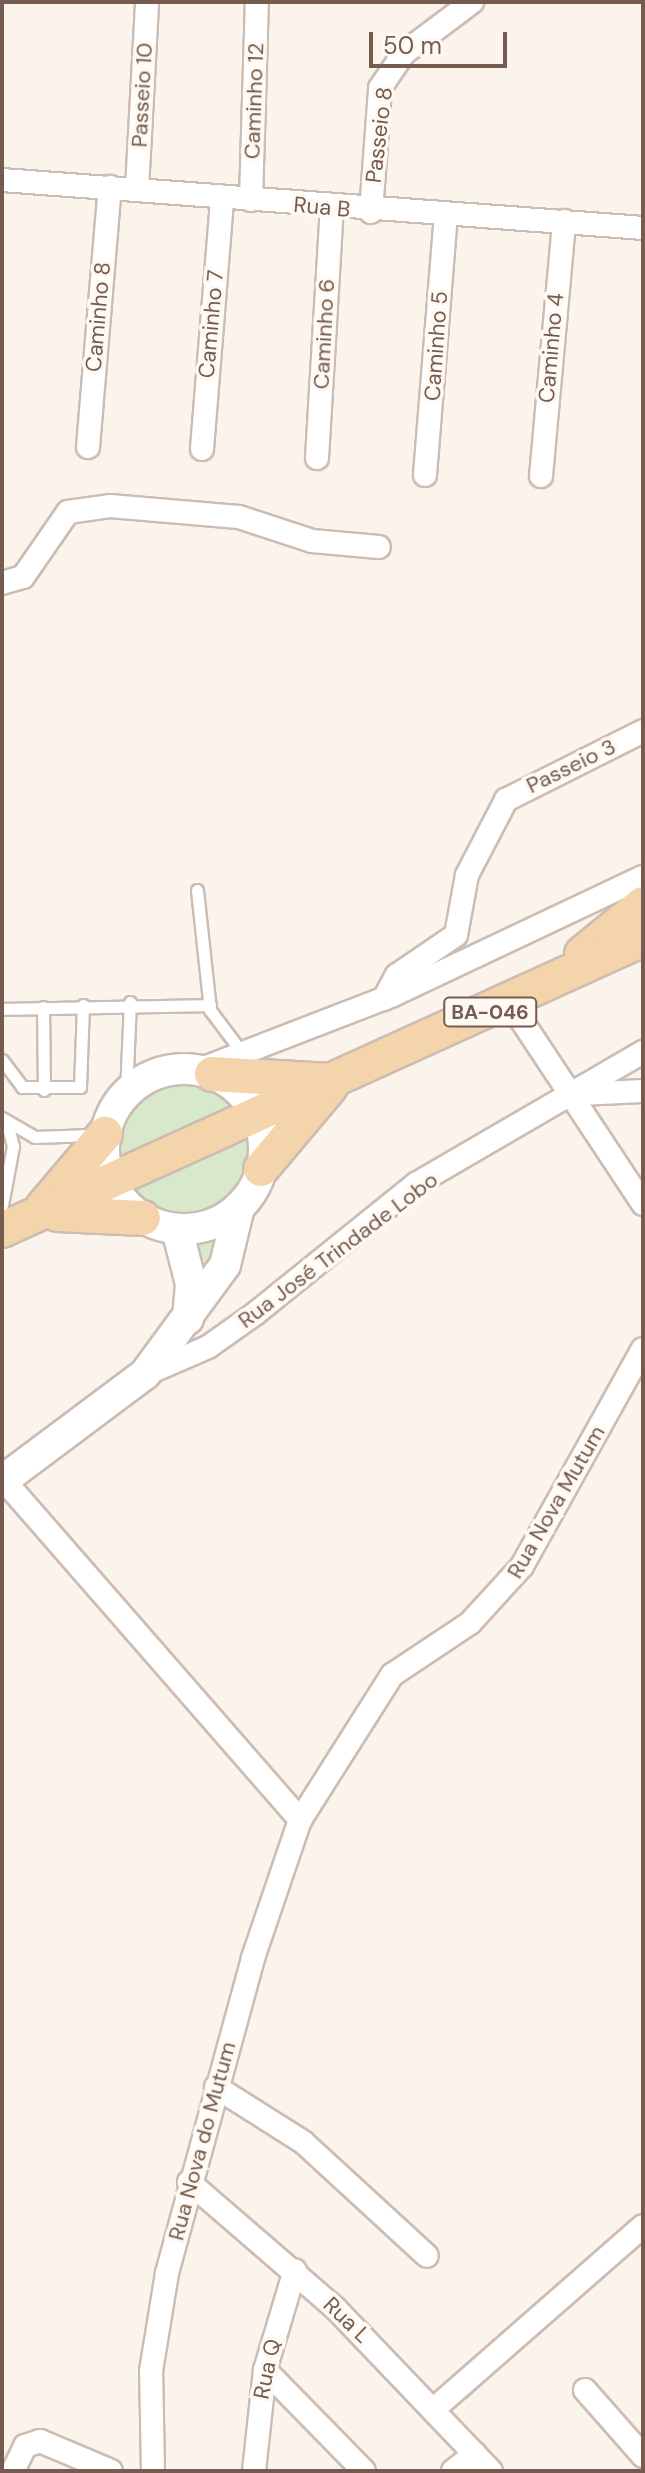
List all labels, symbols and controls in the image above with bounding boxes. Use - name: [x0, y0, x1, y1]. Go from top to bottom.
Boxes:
- scale bar: [373, 16, 511, 66]
- text: 50 m: [383, 30, 442, 61]
- street label: Passeio 10: [126, 42, 158, 148]
- street label: Caminho 12: [239, 42, 269, 160]
- street label: Passeio 8: [360, 86, 398, 184]
- street label: Rua B: [293, 191, 351, 223]
- street label: Caminho 8: [80, 261, 116, 373]
- street label: Caminho 7: [193, 269, 229, 379]
- street label: Caminho 6: [308, 278, 340, 390]
- street label: Caminho 5: [419, 290, 453, 402]
- street label: Caminho 4: [533, 292, 569, 404]
- street label: Passeio 3: [522, 733, 620, 799]
- road number: BA-046: [442, 996, 538, 1028]
- street label: Rua José Trindade Lobo: [233, 1166, 443, 1334]
- street label: Rua Nova Mutum: [502, 1421, 610, 1583]
- street label: Rua Nova do Mutum: [163, 2039, 241, 2243]
- street label: Rua L: [318, 2291, 376, 2349]
- street label: Rua Q: [248, 2337, 286, 2401]

